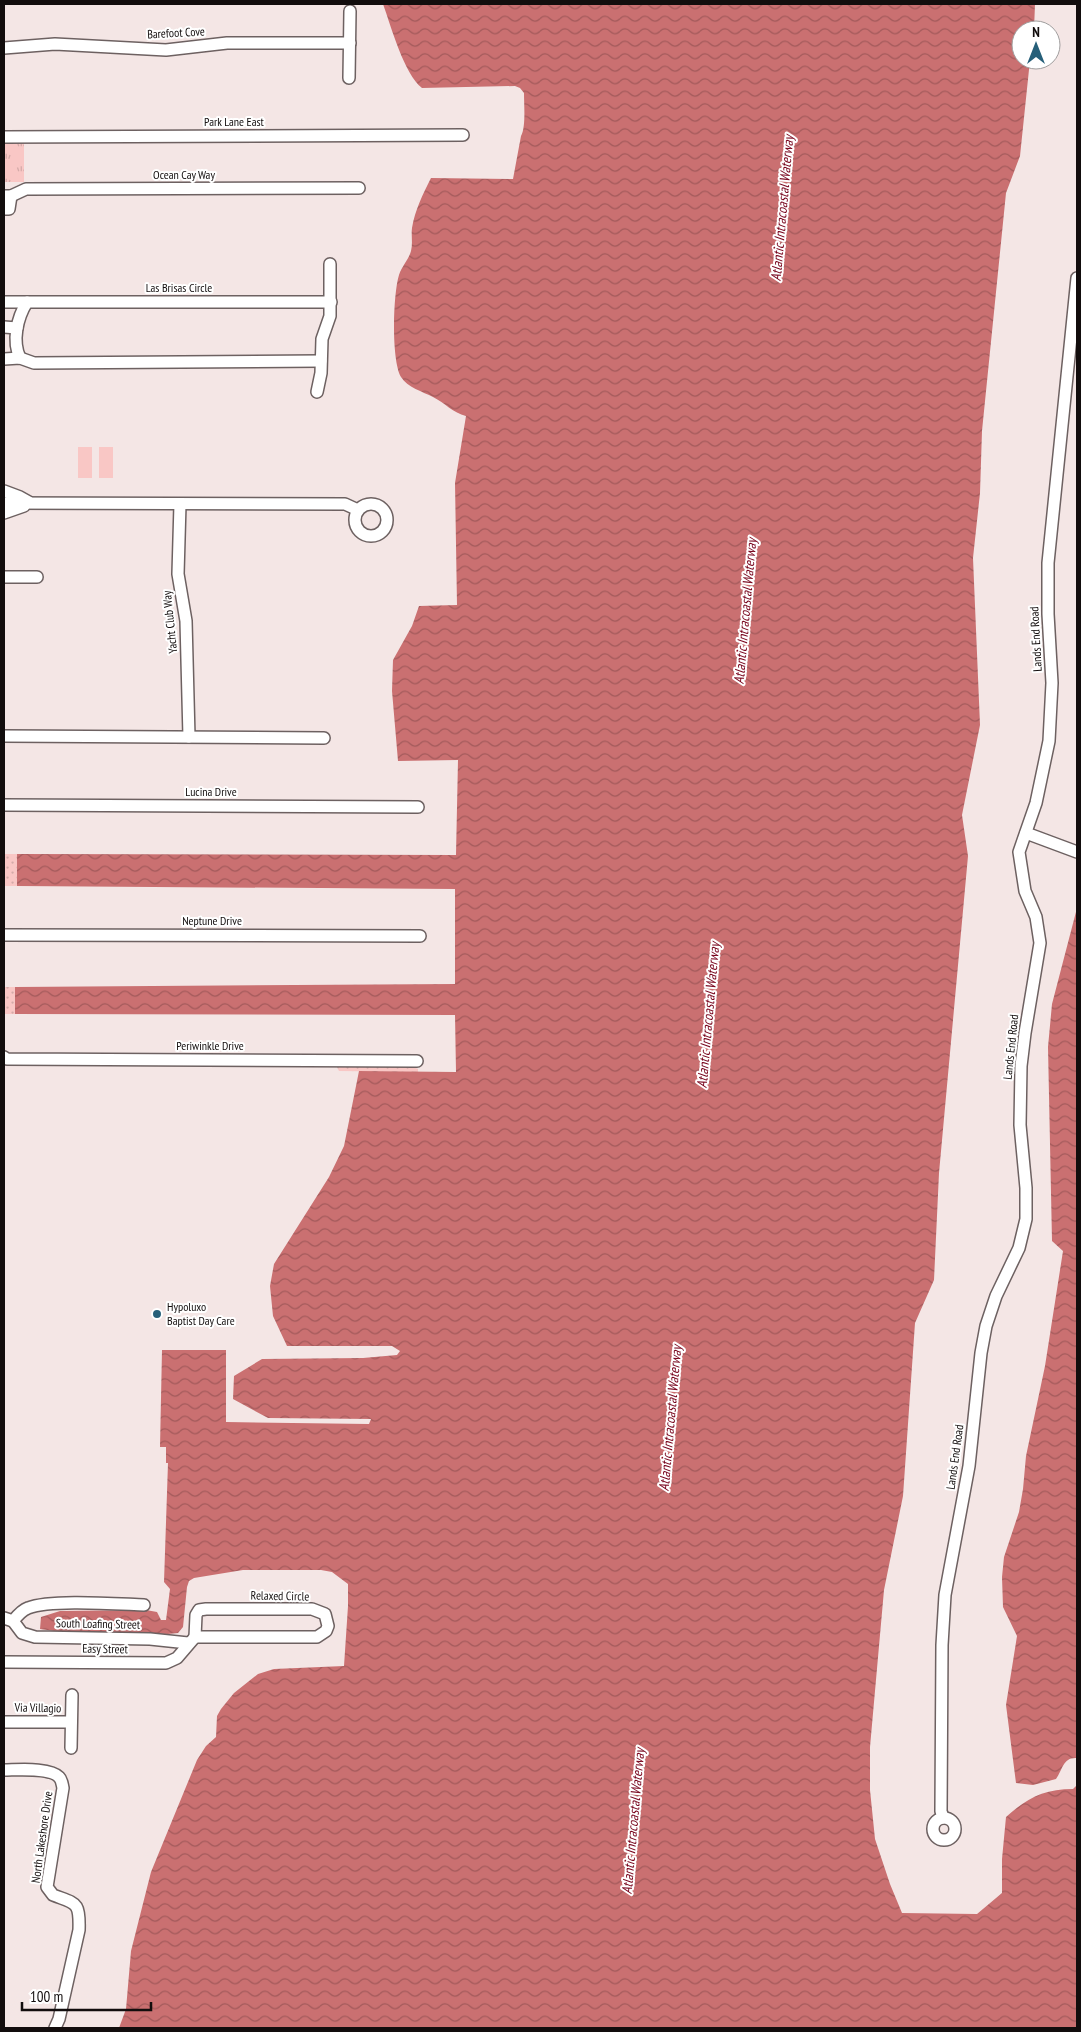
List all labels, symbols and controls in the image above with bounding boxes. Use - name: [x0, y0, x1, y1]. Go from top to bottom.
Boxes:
- north arrow: [1011, 20, 1061, 70]
- street label: Barefoot Cove: [147, 23, 205, 42]
- text: N: [1032, 23, 1040, 41]
- street label: Park Lane East: [204, 114, 265, 129]
- water label: Atlantic Intracoastal Waterway: [767, 133, 797, 282]
- street label: Ocean Cay Way: [153, 167, 215, 182]
- street label: Las Brisas Circle: [146, 280, 212, 295]
- water label: Atlantic Intracoastal Waterway: [730, 536, 760, 685]
- street label: Yacht Club Way: [159, 589, 180, 654]
- street label: Lands End Road: [1026, 606, 1045, 672]
- street label: Lucina Drive: [185, 784, 237, 799]
- street label: Neptune Drive: [182, 913, 242, 928]
- water label: Atlantic Intracoastal Waterway: [693, 940, 723, 1089]
- street label: Lands End Road: [1000, 1014, 1021, 1080]
- street label: Periwinkle Drive: [176, 1038, 244, 1053]
- place label: Hypoluxo Baptist Day Care: [167, 1299, 235, 1328]
- marker: Hypoluxo Baptist Day Care: [151, 1308, 163, 1320]
- water label: Atlantic Intracoastal Waterway: [655, 1343, 685, 1492]
- street label: Lands End Road: [943, 1424, 966, 1490]
- street label: Relaxed Circle: [251, 1587, 310, 1604]
- street label: South Loafing Street: [56, 1615, 141, 1632]
- street label: Easy Street: [82, 1641, 129, 1656]
- street label: Via Villagio: [14, 1700, 62, 1715]
- water label: Atlantic Intracoastal Waterway: [618, 1746, 648, 1895]
- street label: North Lakeshore Drive: [28, 1790, 55, 1884]
- scale bar: [22, 1980, 151, 2012]
- text: 100 m: [30, 1987, 63, 2006]

